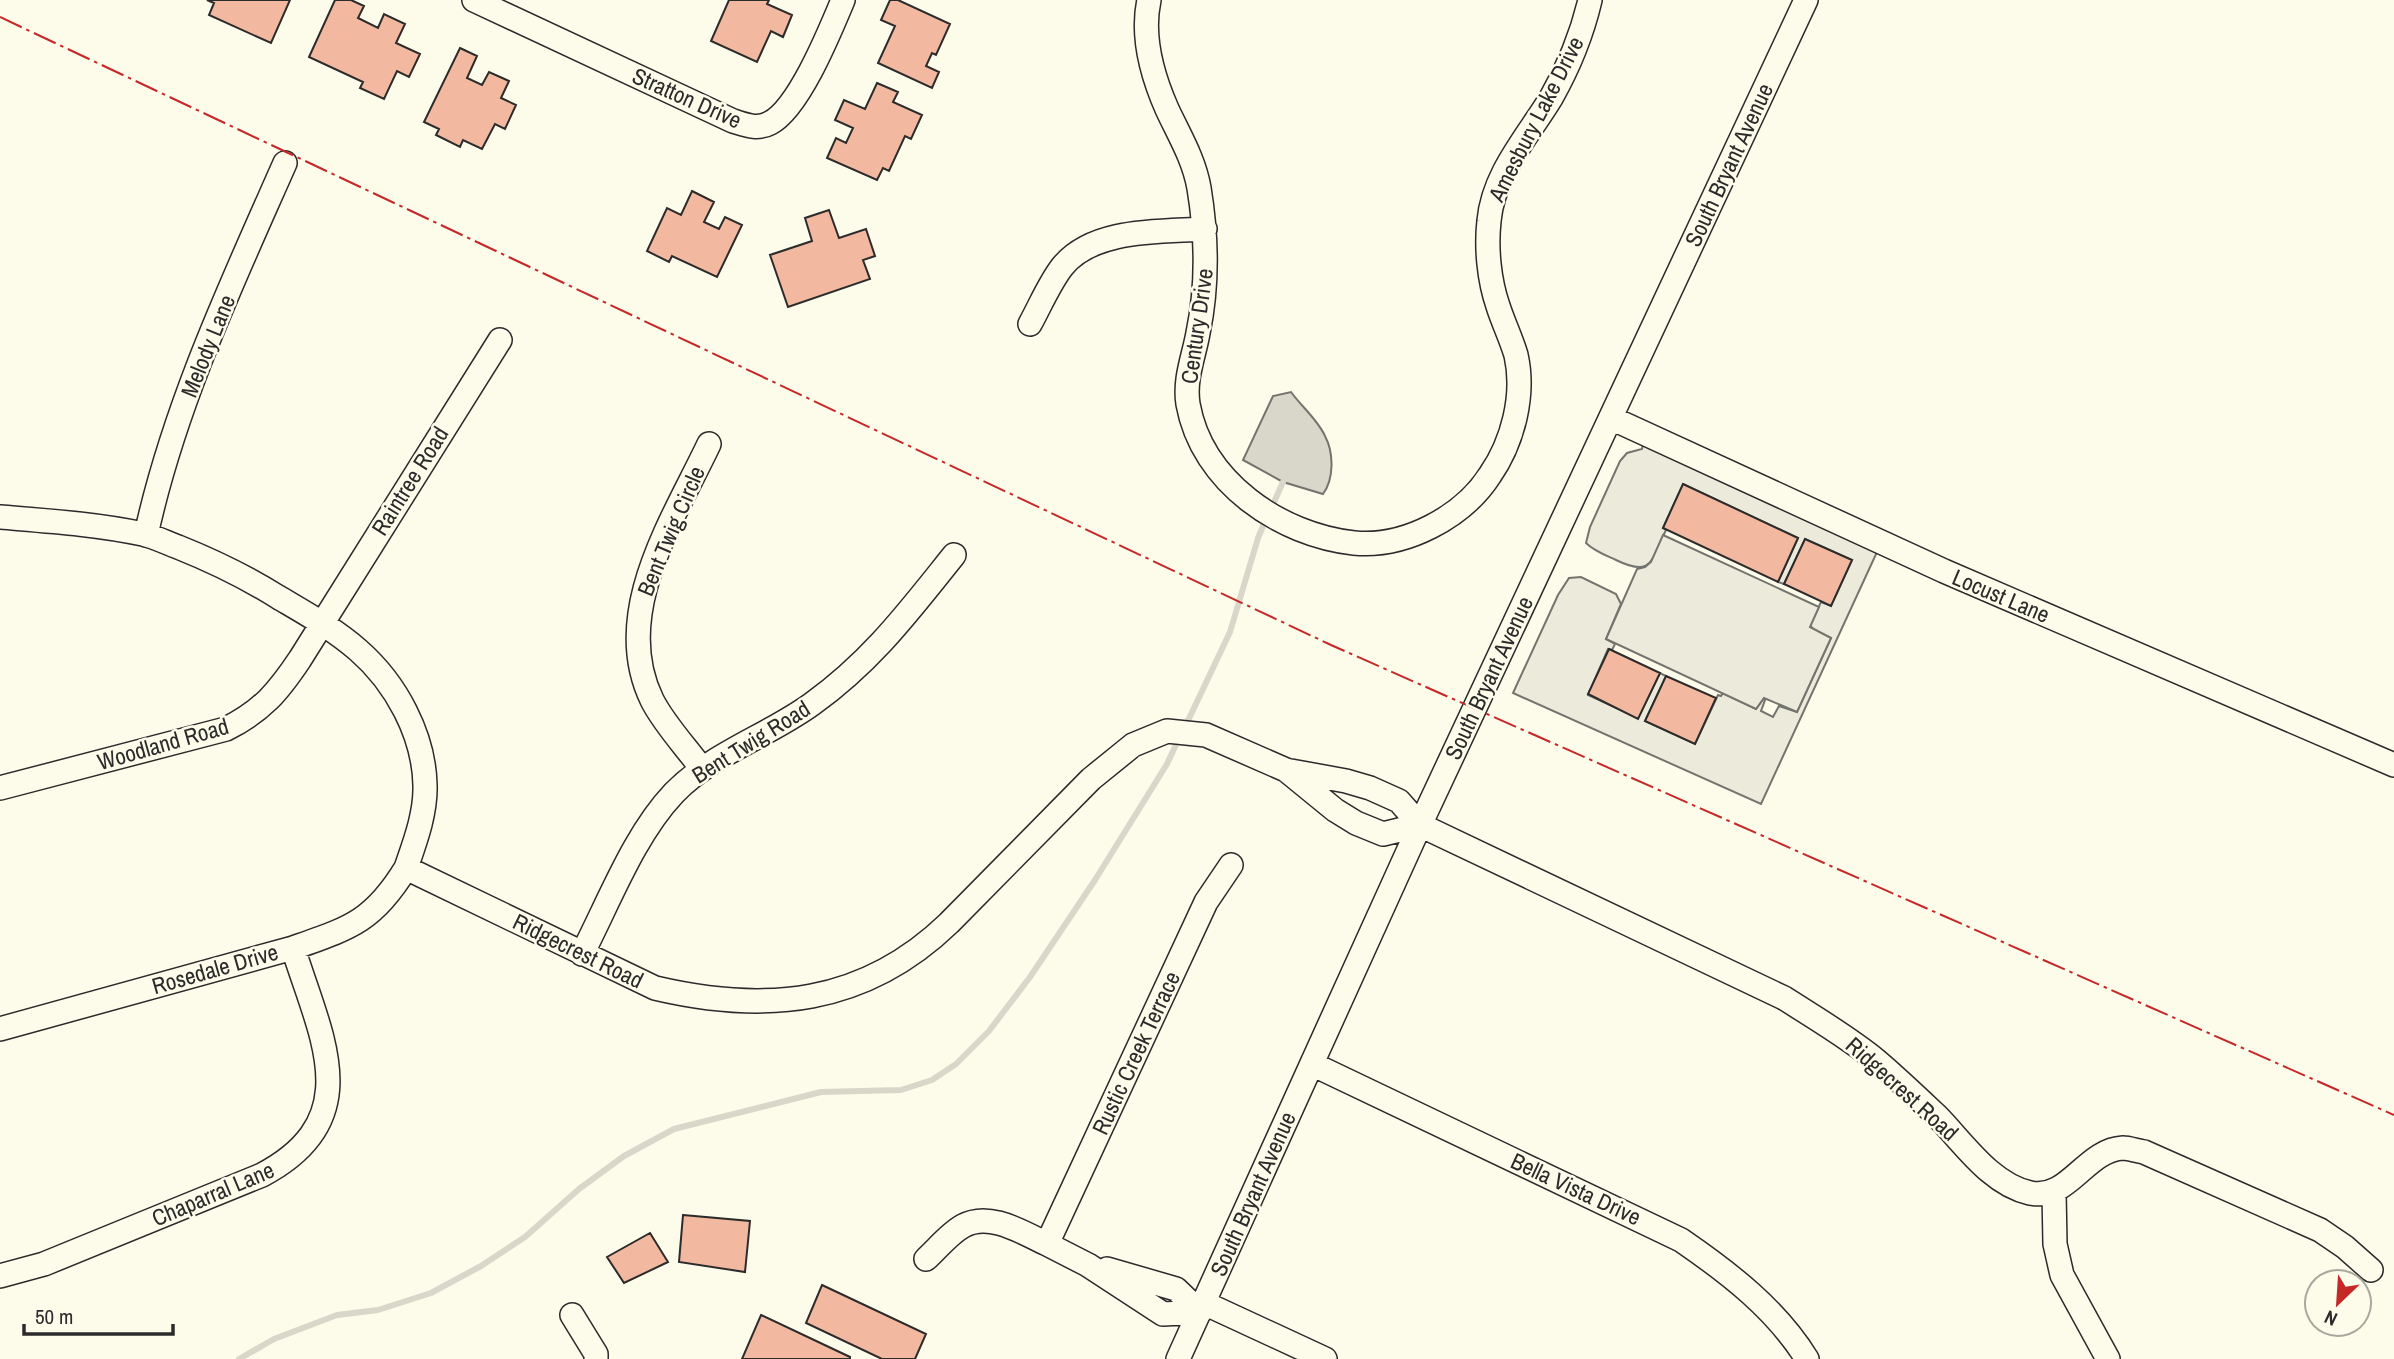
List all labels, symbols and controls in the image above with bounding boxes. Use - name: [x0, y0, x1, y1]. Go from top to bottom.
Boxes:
- street label: Amesbury Lake Drive: [1480, 31, 1591, 207]
- street label: Stratton Drive: [628, 60, 747, 135]
- street label: South Bryant Avenue: [1677, 78, 1780, 252]
- street label: Century Drive: [1173, 266, 1220, 386]
- street label: Melody Lane: [173, 290, 242, 402]
- street label: Raintree Road: [364, 421, 455, 541]
- street label: Bent Twig Circle: [629, 461, 712, 600]
- street label: Locust Lane: [1948, 561, 2055, 630]
- street label: South Bryant Avenue: [1437, 591, 1540, 765]
- street label: Bent Twig Road: [686, 693, 816, 790]
- street label: Woodland Road: [94, 710, 232, 777]
- street label: Ridgecrest Road: [508, 906, 649, 996]
- street label: Rosedale Drive: [148, 936, 282, 1001]
- street label: Rustic Creek Terrace: [1084, 966, 1187, 1139]
- street label: Ridgecrest Road: [1839, 1030, 1965, 1147]
- street label: South Bryant Avenue: [1202, 1107, 1303, 1281]
- street label: Bella Vista Drive: [1506, 1145, 1646, 1232]
- street label: Chaparral Lane: [147, 1154, 279, 1233]
- north arrow: [2303, 1268, 2373, 1338]
- scale bar: [24, 1292, 173, 1336]
- text: 50 m: [35, 1302, 73, 1331]
- text: N: [2320, 1304, 2341, 1333]

